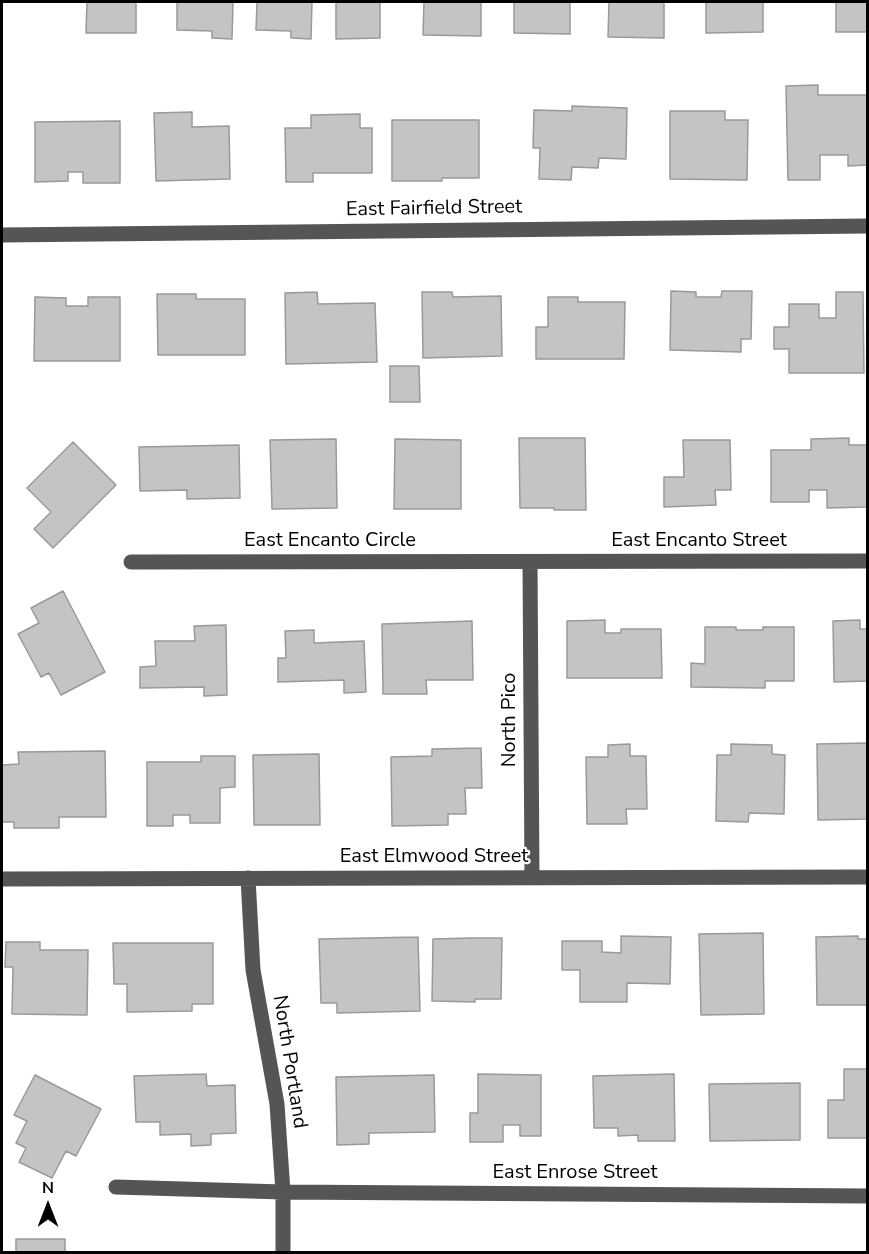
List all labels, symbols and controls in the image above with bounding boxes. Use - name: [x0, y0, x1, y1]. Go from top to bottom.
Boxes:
- street label: East Fairfield Street: [346, 195, 522, 223]
- street label: East Encanto Circle: [244, 529, 416, 553]
- street label: East Encanto Street: [611, 529, 787, 553]
- street label: North Pico: [498, 673, 522, 767]
- street label: East Elmwood Street: [340, 845, 528, 869]
- street label: North Portland: [267, 994, 311, 1130]
- street label: East Enrose Street: [493, 1161, 657, 1185]
- north arrow: [18, 1176, 78, 1236]
- text: N: [42, 1177, 54, 1199]

